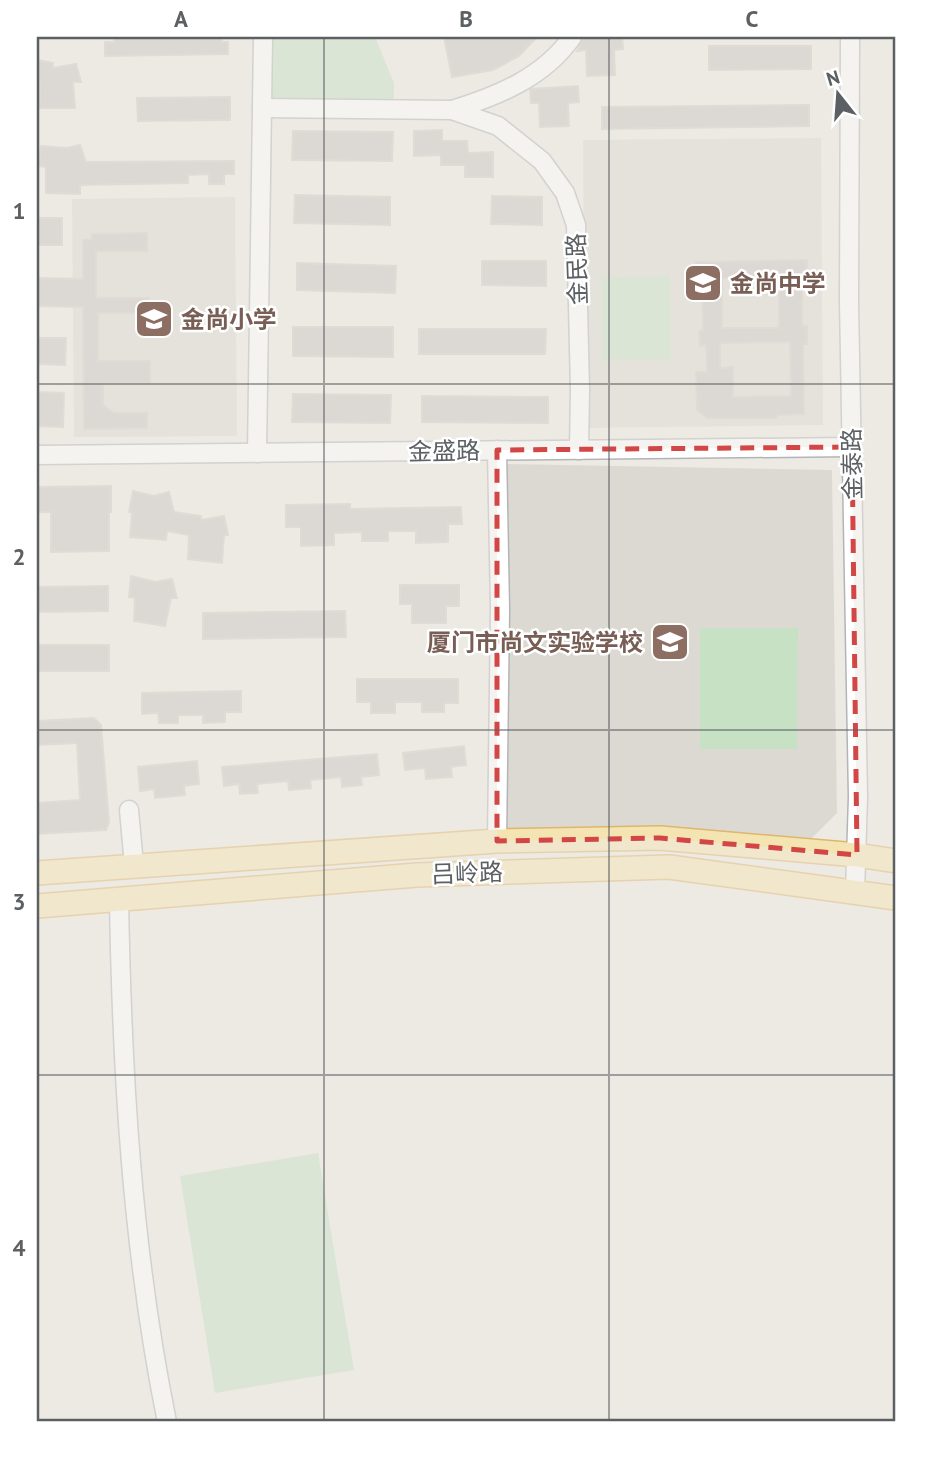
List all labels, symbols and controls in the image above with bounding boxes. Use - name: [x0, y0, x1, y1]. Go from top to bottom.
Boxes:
- text: A: [174, 4, 188, 33]
- text: B: [459, 4, 473, 33]
- text: C: [746, 4, 759, 33]
- north arrow: [804, 60, 874, 130]
- text: N: [824, 64, 843, 91]
- text: 1: [12, 196, 26, 225]
- street label: 金民路: [560, 232, 594, 306]
- school or university icon: 金尚中学: [682, 262, 724, 304]
- place label: 金尚中学: [730, 268, 826, 299]
- school or university icon: 金尚小学: [133, 298, 175, 340]
- place label: 金尚小学: [181, 304, 277, 335]
- street label: 金泰路: [836, 428, 868, 500]
- street label: 金盛路: [408, 435, 480, 467]
- text: 2: [12, 542, 26, 571]
- school or university icon: 厦门市尚文实验学校: [649, 621, 691, 663]
- place label: 厦门市尚文实验学校: [427, 627, 643, 658]
- street label: 吕岭路: [430, 856, 504, 890]
- text: 3: [12, 887, 26, 916]
- text: 4: [12, 1233, 26, 1262]

